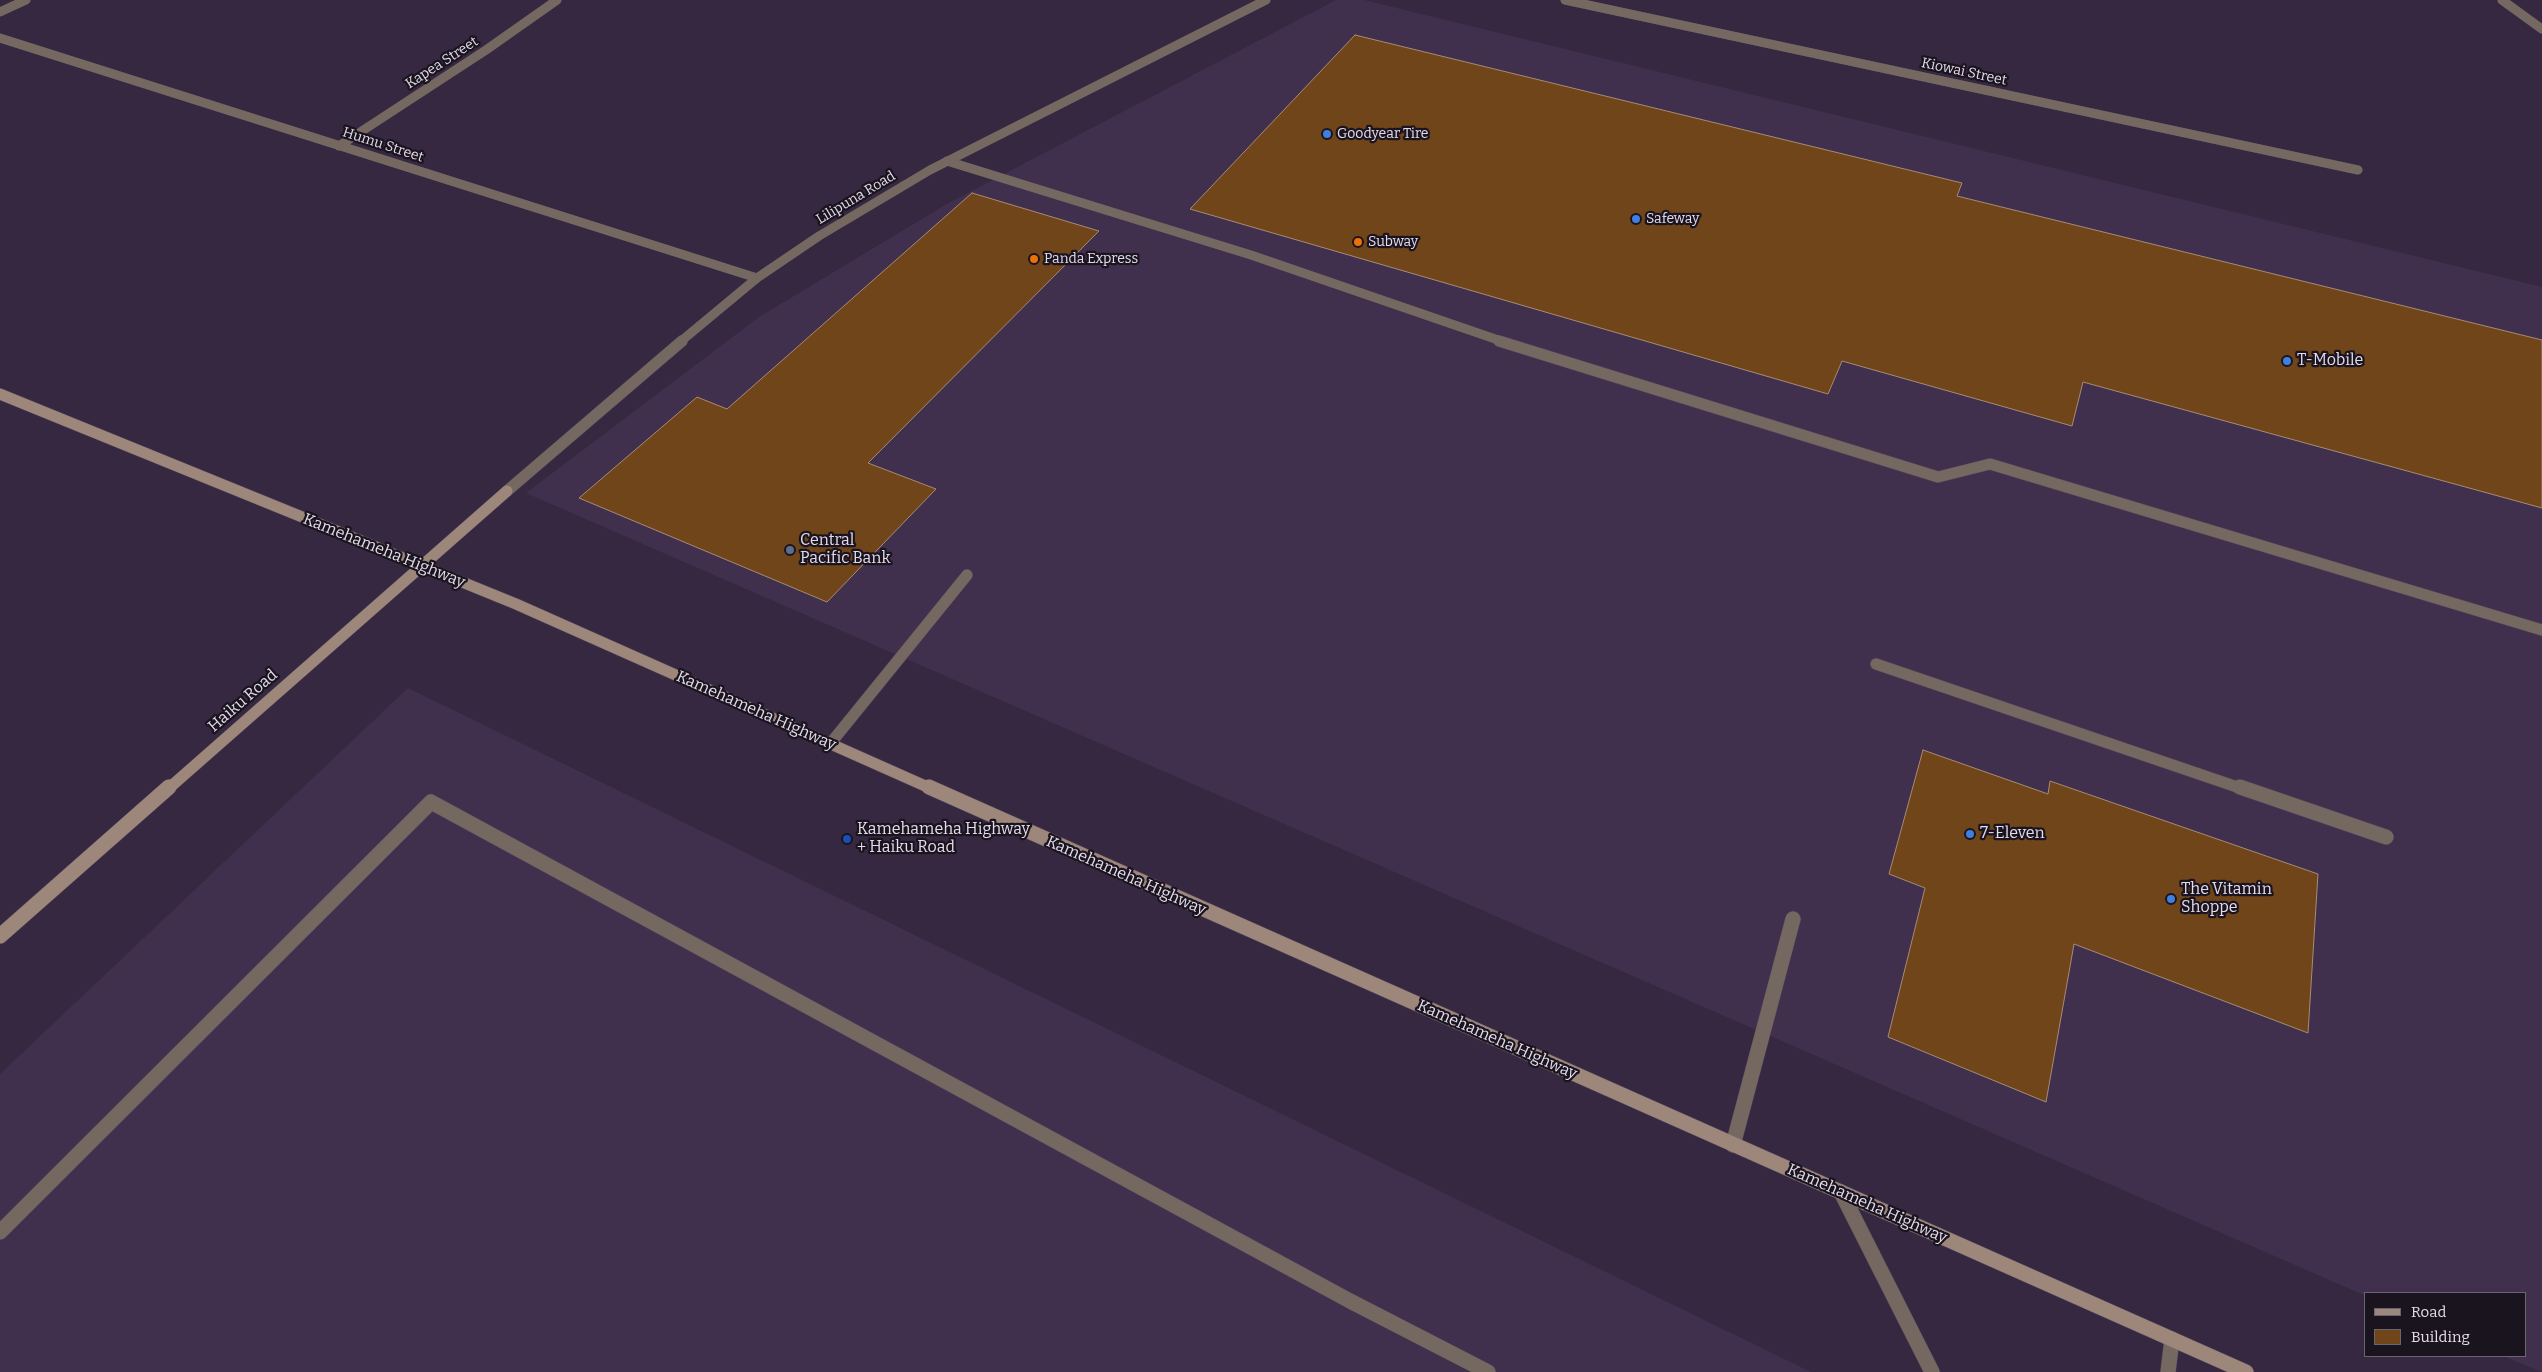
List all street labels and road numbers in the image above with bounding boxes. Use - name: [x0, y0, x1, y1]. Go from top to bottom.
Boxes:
- street label: Kapea Street: [403, 33, 481, 93]
- street label: Kiowai Street: [1920, 55, 2008, 89]
- street label: Humu Street: [340, 124, 426, 166]
- street label: Lilipuna Road: [813, 168, 899, 228]
- street label: Kamehameha Highway: [300, 510, 468, 592]
- street label: Haiku Road: [204, 666, 282, 736]
- street label: Kamehameha Highway: [673, 667, 839, 755]
- street label: Kamehameha Highway: [1043, 832, 1209, 920]
- street label: Kamehameha Highway: [1414, 996, 1580, 1084]
- street label: Kamehameha Highway: [1784, 1160, 1950, 1248]

